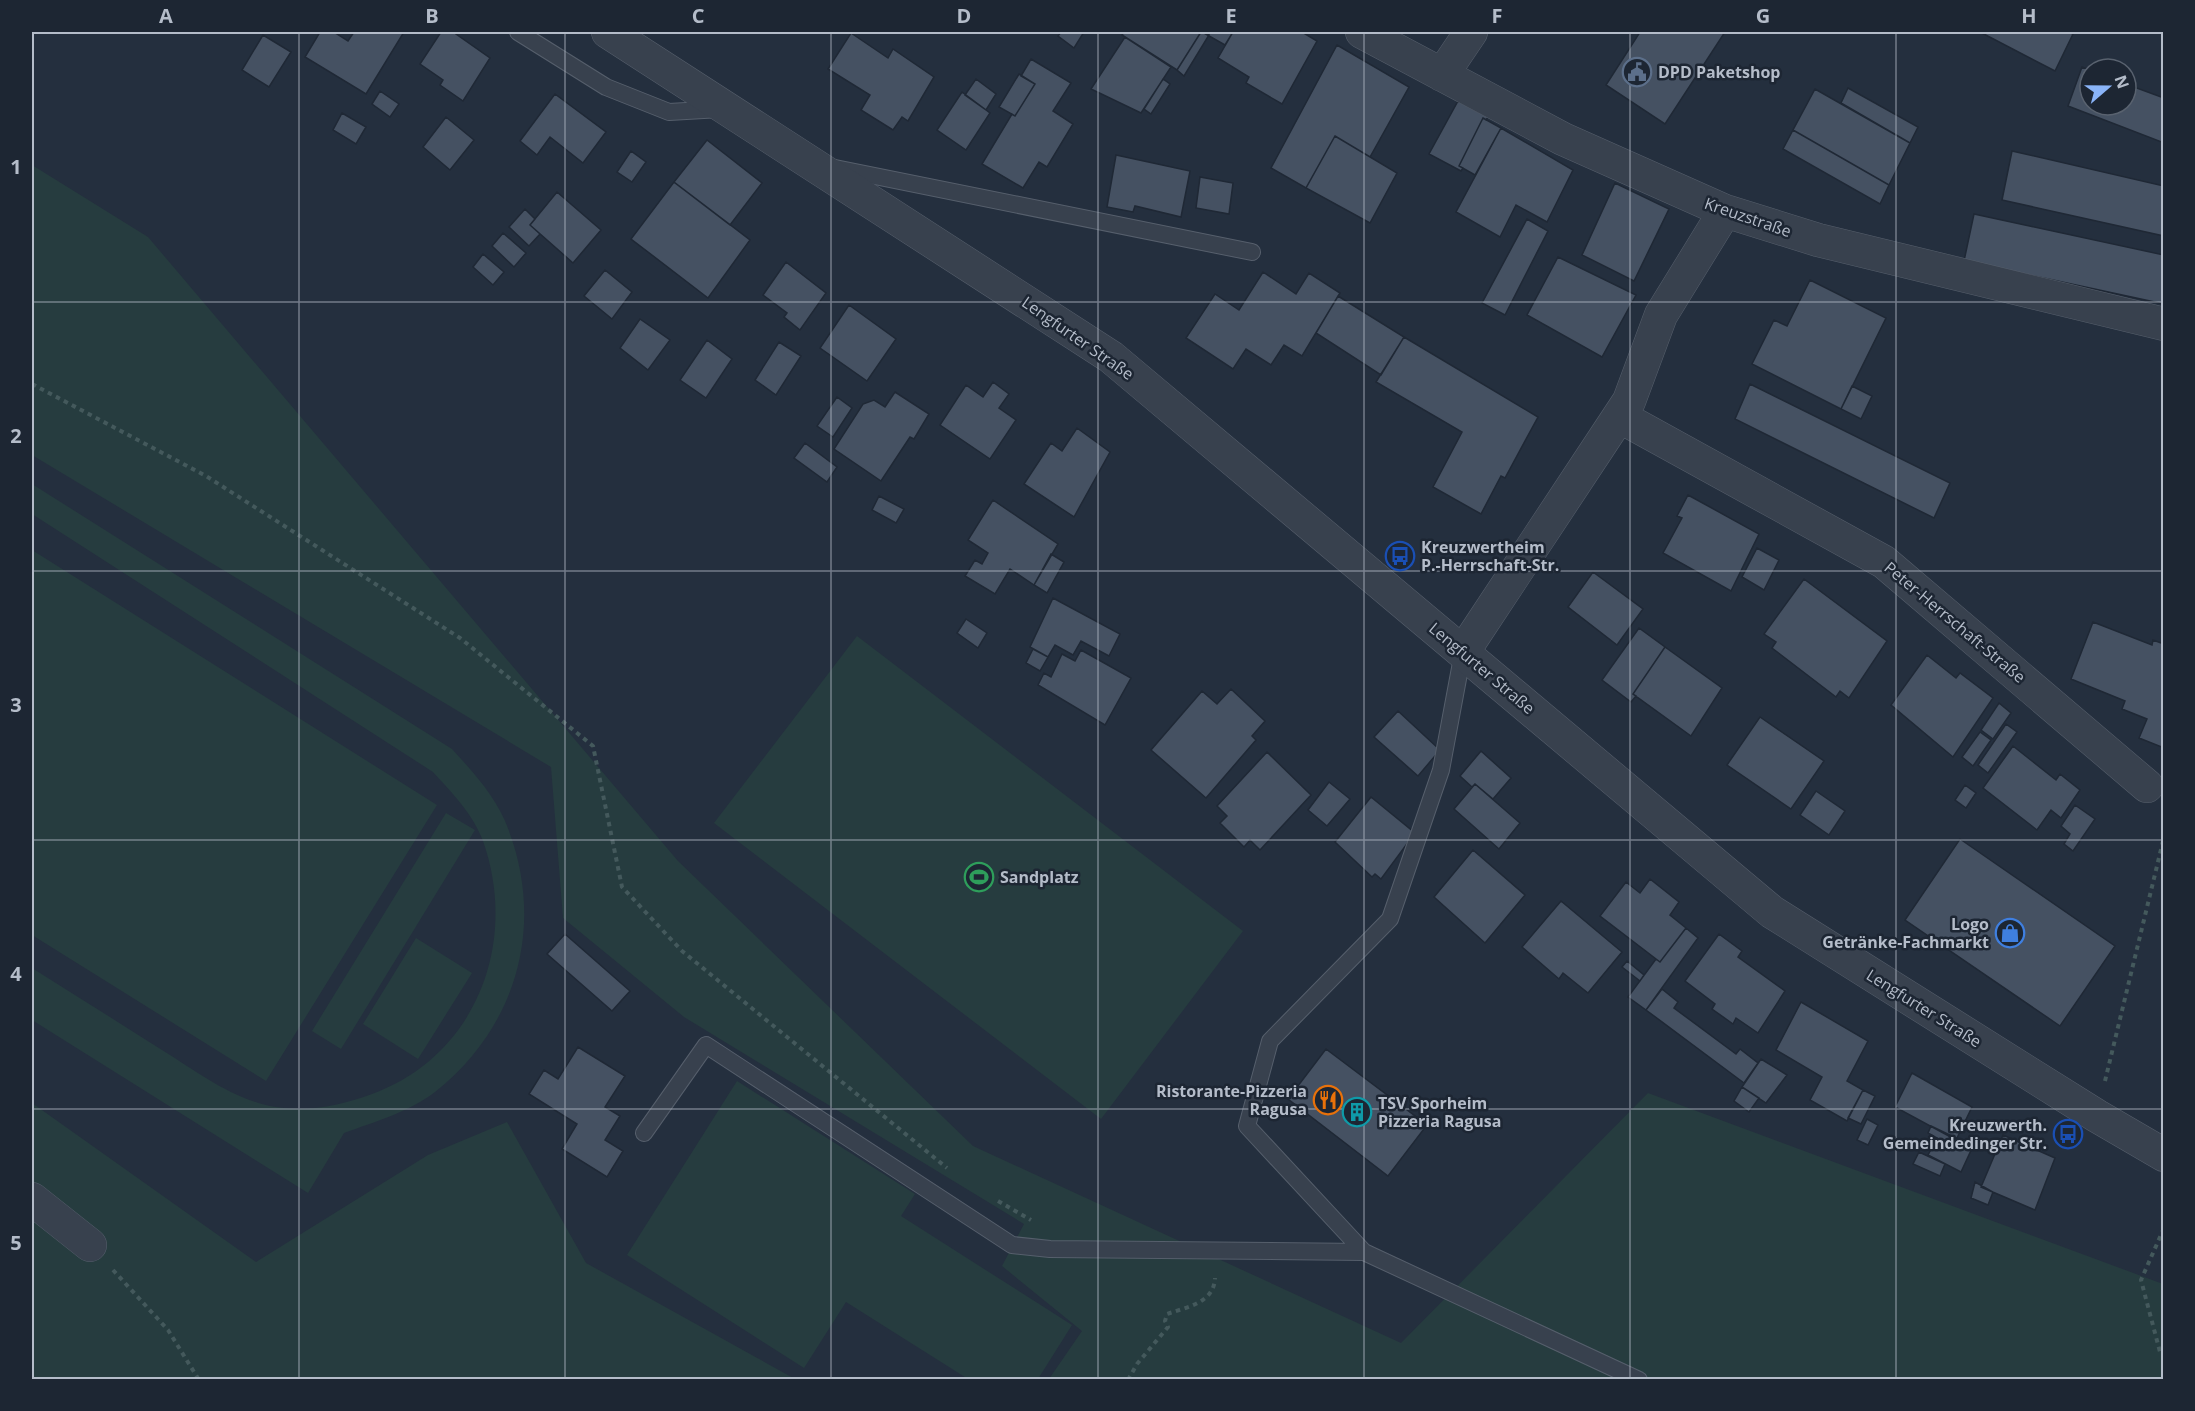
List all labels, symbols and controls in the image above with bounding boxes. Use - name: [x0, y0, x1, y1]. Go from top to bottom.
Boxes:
- text: A: [159, 2, 173, 29]
- text: B: [425, 2, 439, 29]
- text: C: [692, 2, 705, 29]
- text: D: [957, 2, 971, 29]
- text: E: [1225, 2, 1237, 29]
- text: F: [1492, 2, 1502, 29]
- text: G: [1756, 2, 1770, 29]
- text: H: [2021, 2, 2037, 29]
- public building icon: DPD Paketshop: [1621, 56, 1653, 88]
- north arrow: [2078, 57, 2138, 117]
- place label: DPD Paketshop: [1658, 61, 1780, 83]
- text: N: [2110, 72, 2135, 92]
- text: 1: [10, 153, 22, 180]
- street label: Kreuzstraße: [1702, 192, 1794, 242]
- street label: Lengfurter Straße: [1018, 291, 1138, 385]
- text: 2: [10, 422, 22, 449]
- place label: Kreuzwertheim P.-Herrschaft-Str.: [1421, 536, 1559, 576]
- bus stop icon: Kreuzwertheim P.-Herrschaft-Str.: [1384, 540, 1416, 572]
- street label: Peter-Herrschaft-Straße: [1880, 556, 2030, 688]
- street label: Lengfurter Straße: [1424, 617, 1540, 719]
- text: 3: [10, 691, 22, 718]
- sports icon: Sandplatz: [963, 861, 995, 893]
- place label: Sandplatz: [1000, 866, 1079, 888]
- place label: Logo Getränke-Fachmarkt: [1822, 913, 1989, 953]
- shop icon: Logo Getränke-Fachmarkt: [1994, 917, 2026, 949]
- text: 4: [10, 960, 22, 987]
- street label: Lengfurter Straße: [1862, 964, 1986, 1052]
- place label: Ristorante-Pizzeria Ragusa: [1156, 1080, 1307, 1120]
- restaurant icon: Ristorante-Pizzeria Ragusa: [1312, 1084, 1344, 1116]
- place label: TSV Sporheim Pizzeria Ragusa: [1378, 1092, 1501, 1132]
- building icon: TSV Sporheim Pizzeria Ragusa: [1341, 1096, 1373, 1128]
- place label: Kreuzwerth. Gemeindedinger Str.: [1883, 1114, 2047, 1154]
- bus stop icon: Kreuzwerth. Gemeindedinger Str.: [2052, 1118, 2084, 1150]
- text: 5: [10, 1229, 22, 1256]

